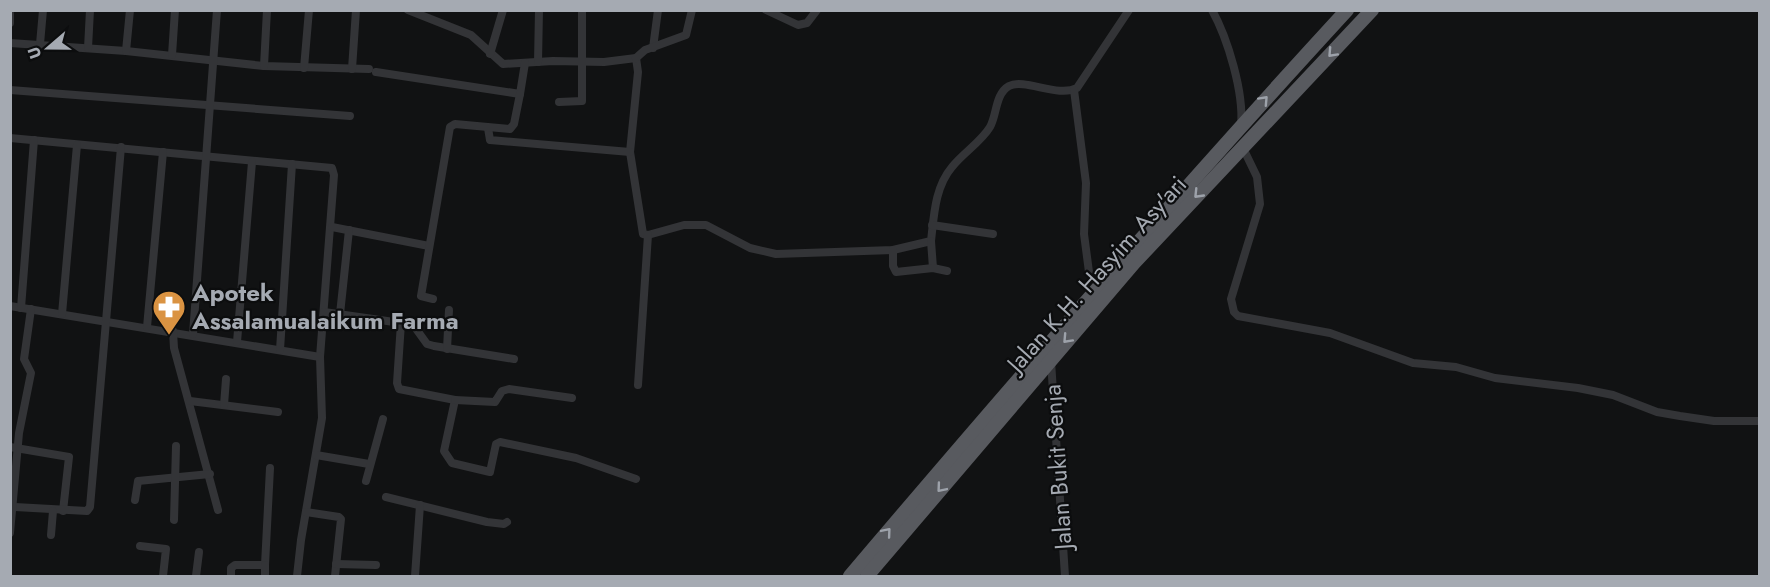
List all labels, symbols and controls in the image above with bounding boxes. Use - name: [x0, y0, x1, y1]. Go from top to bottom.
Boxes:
- north arrow: [18, 18, 78, 78]
- text: U: [22, 44, 47, 62]
- one-way arrow: [1328, 46, 1339, 57]
- one-way arrow: [1257, 96, 1268, 107]
- street label: Jalan K.H. Hasyim Asy'ari: [997, 168, 1195, 382]
- one-way arrow: [1194, 188, 1205, 198]
- place label: Apotek Assalamualaikum Farma: [191, 275, 459, 338]
- pharmacy icon: Apotek Assalamualaikum Farma: [151, 289, 187, 336]
- one-way arrow: [1064, 332, 1075, 343]
- street label: Jalan Bukit Senja: [1034, 383, 1081, 554]
- one-way arrow: [937, 481, 948, 492]
- one-way arrow: [880, 528, 891, 539]

